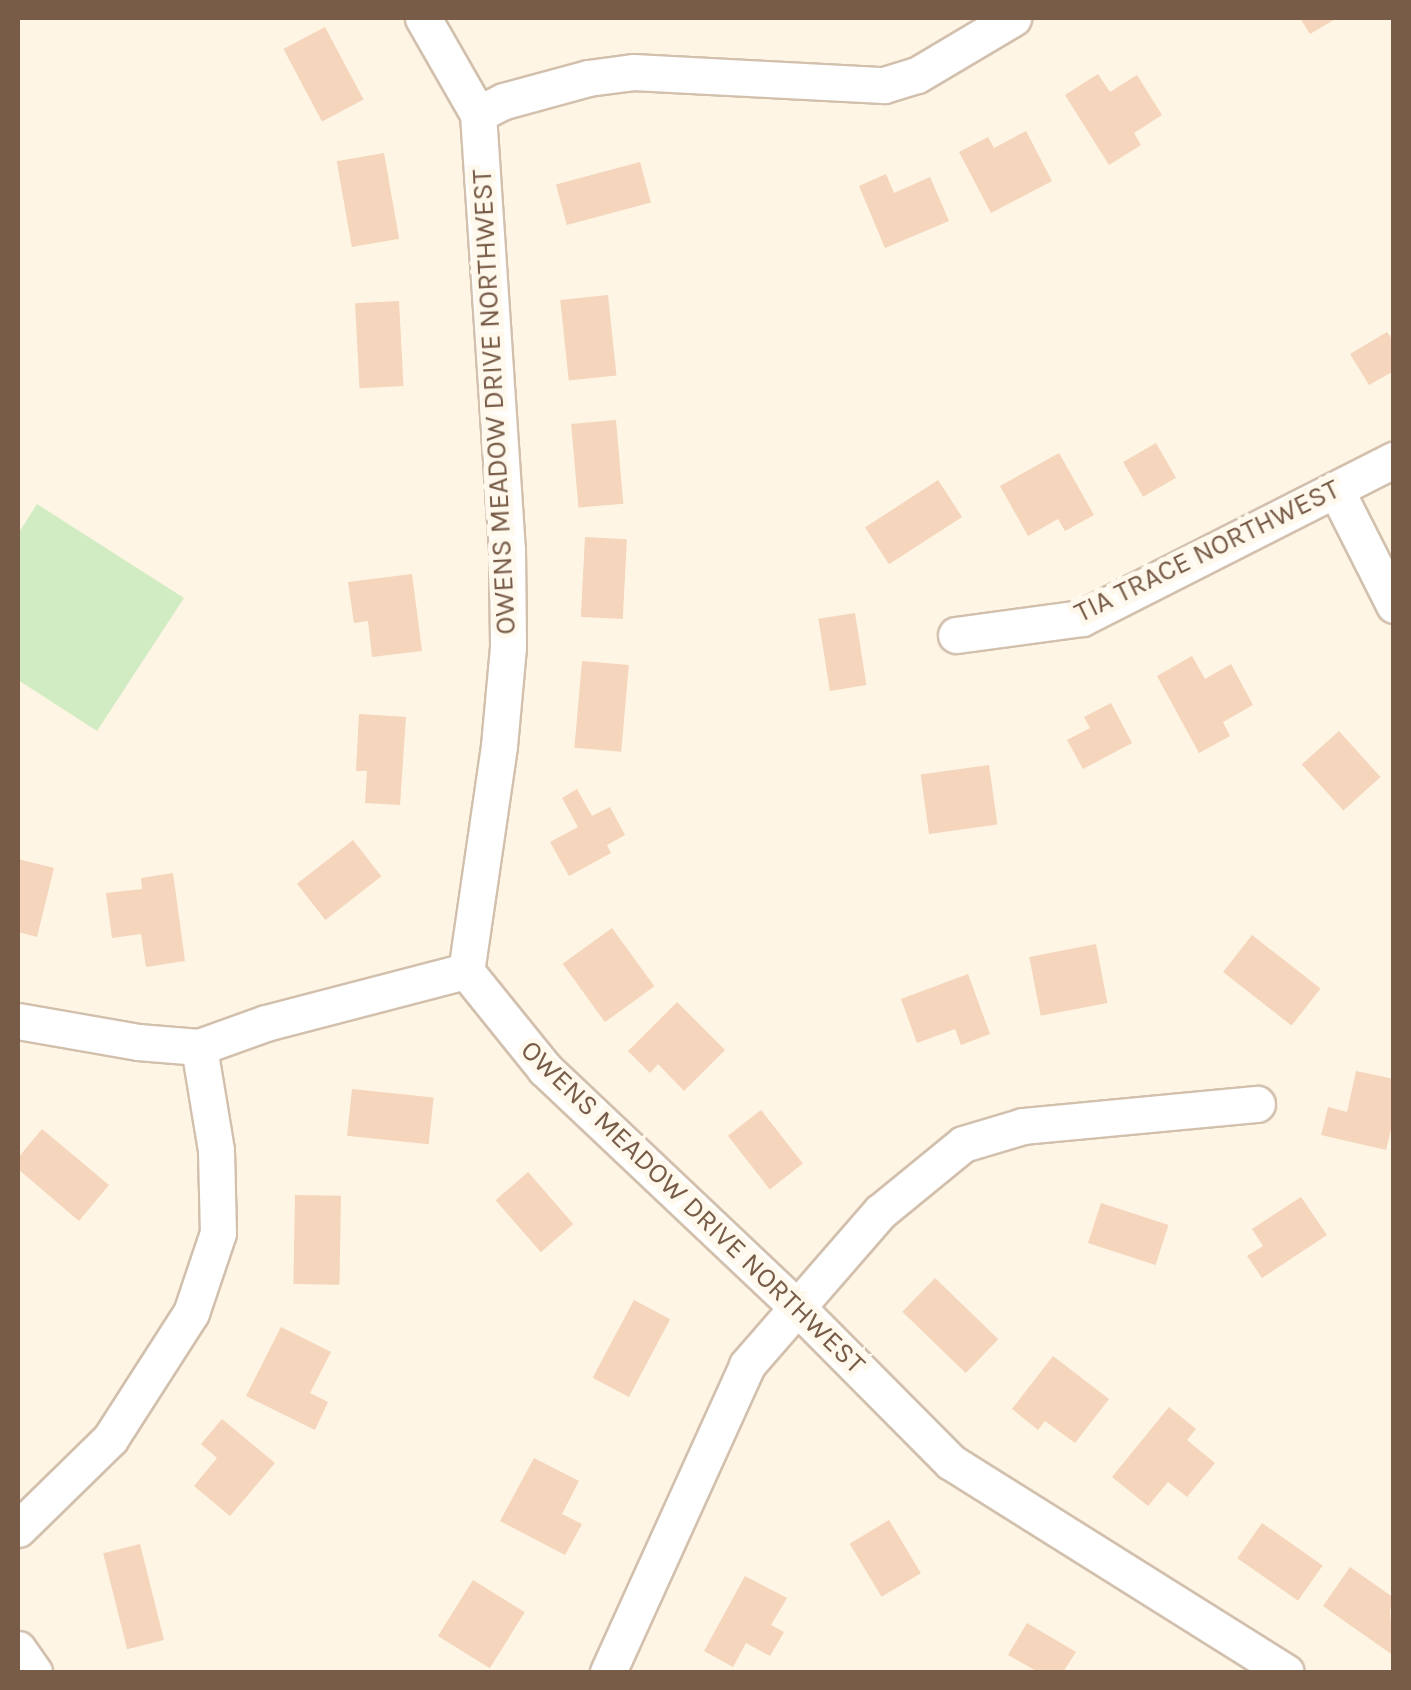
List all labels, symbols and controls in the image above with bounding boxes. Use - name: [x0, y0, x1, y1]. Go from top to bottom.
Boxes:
- street label: OWENS MEADOW DRIVE NORTHWEST: [465, 169, 523, 635]
- street label: TIA TRACE NORTHWEST: [1069, 472, 1345, 630]
- street label: OWENS MEADOW DRIVE NORTHWEST: [514, 1033, 872, 1381]

